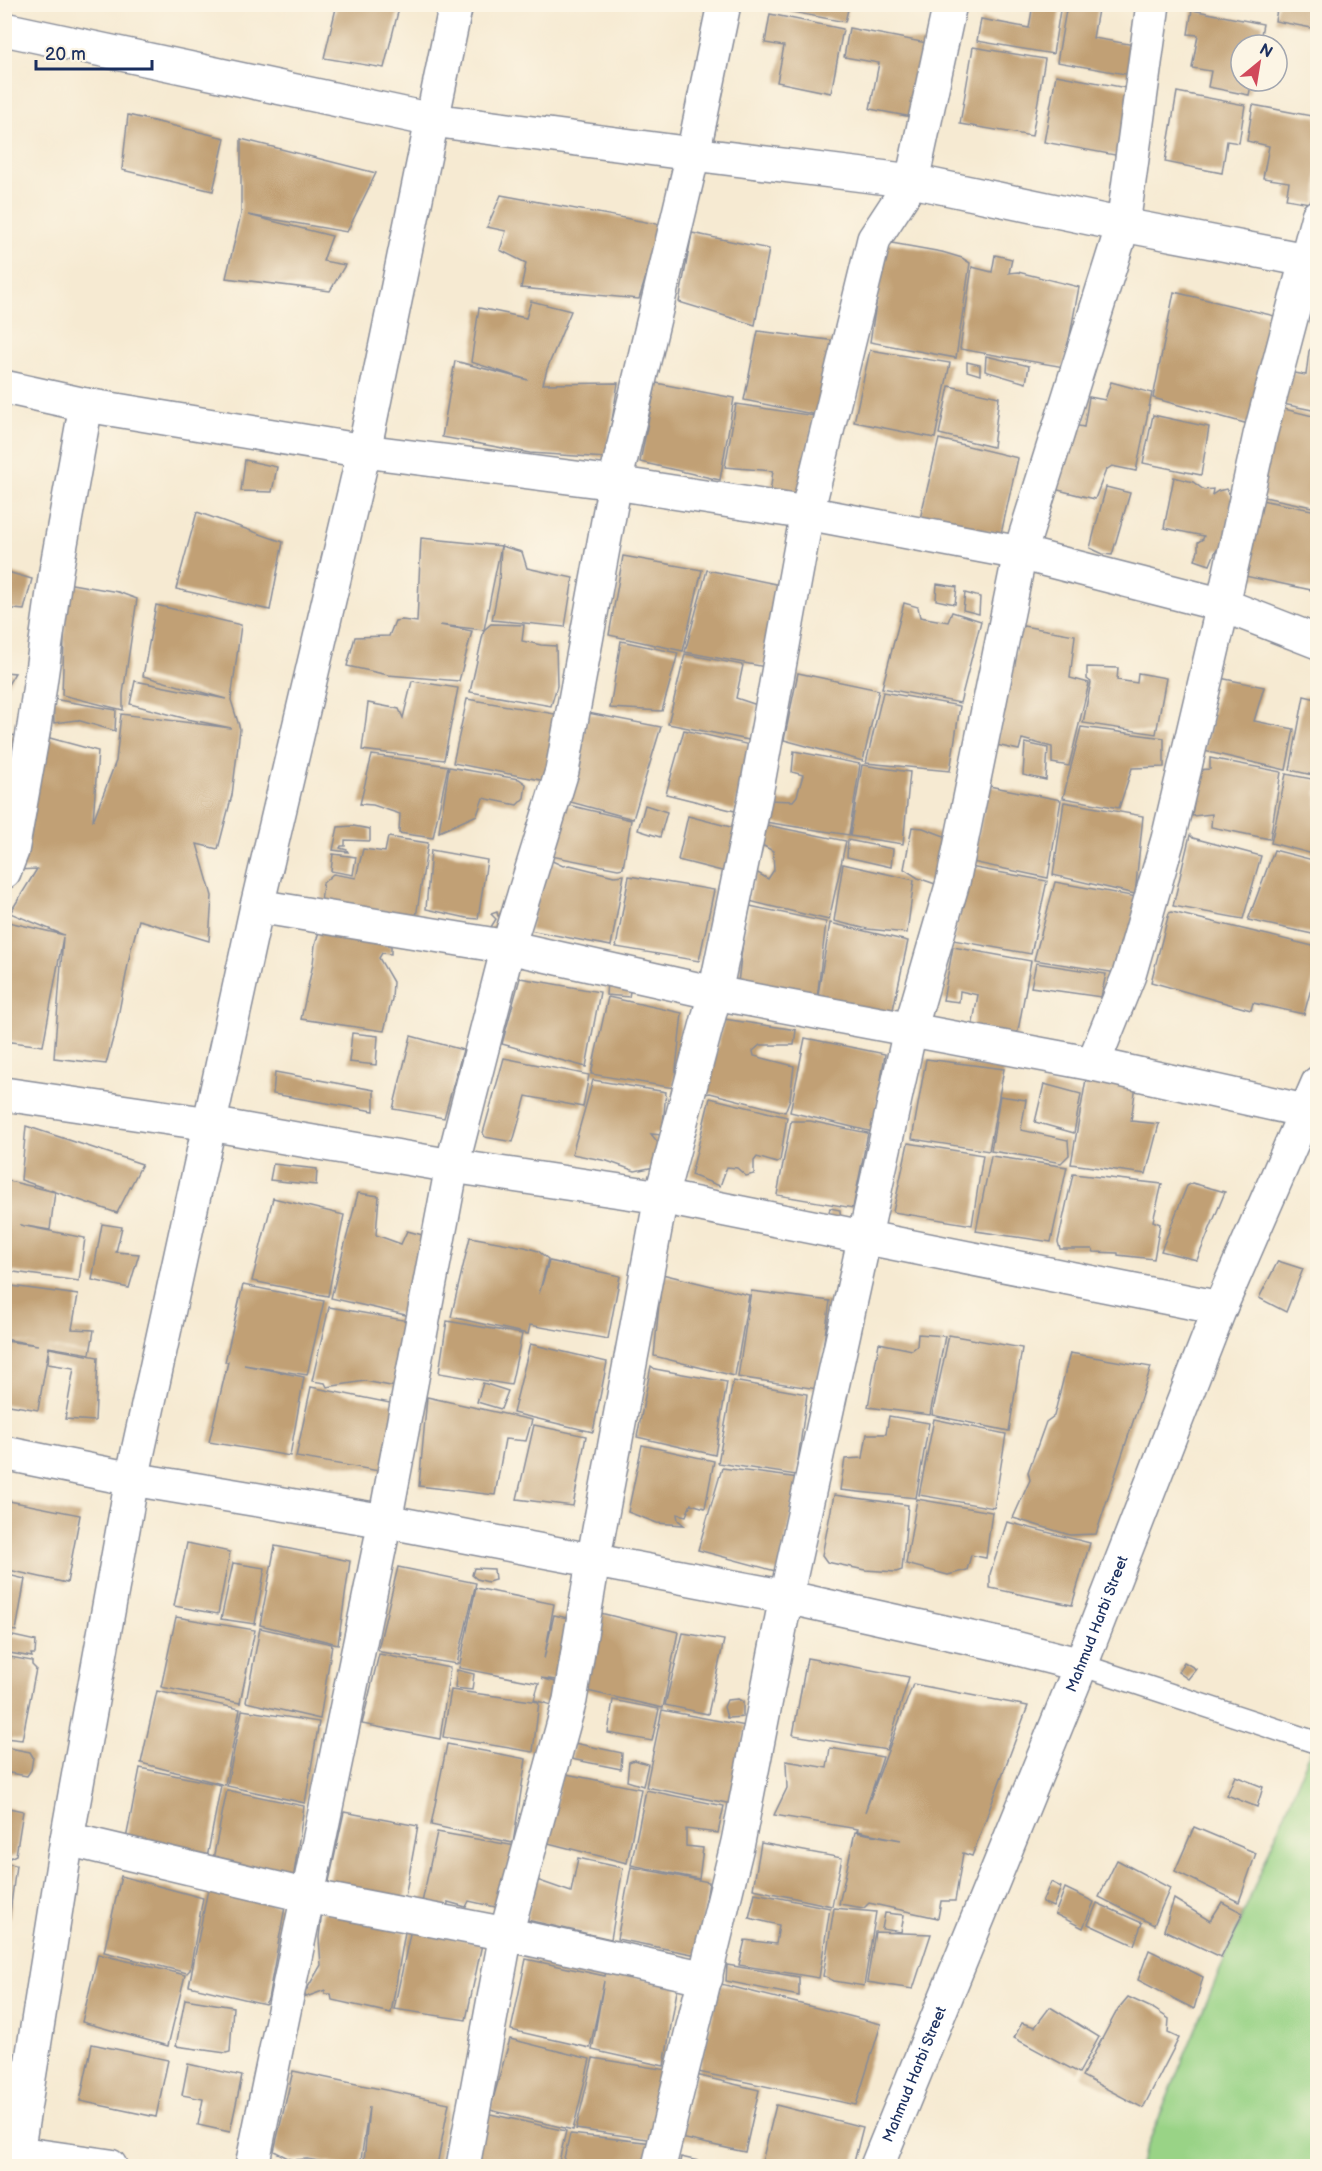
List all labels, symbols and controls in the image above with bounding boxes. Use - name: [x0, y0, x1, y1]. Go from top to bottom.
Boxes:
- scale bar: [36, 33, 152, 71]
- north arrow: [1229, 33, 1289, 93]
- text: N: [1256, 40, 1276, 63]
- text: 20 m: [45, 44, 86, 65]
- street label: Mahmud Harbi Street: [1062, 1553, 1133, 1695]
- street label: Mahmud Harbi Street: [879, 2003, 951, 2145]

